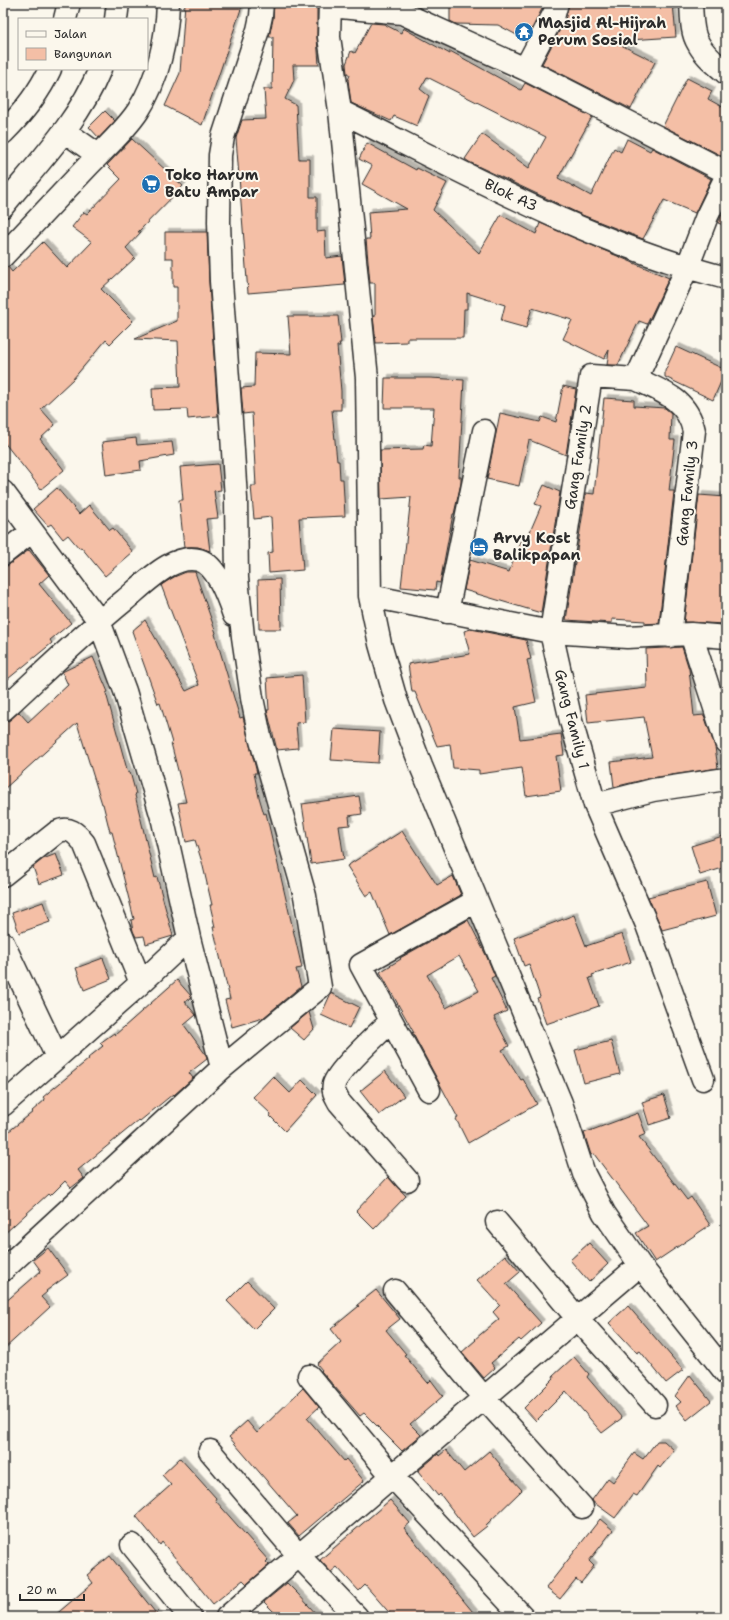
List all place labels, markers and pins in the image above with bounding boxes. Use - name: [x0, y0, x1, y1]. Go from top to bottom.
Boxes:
- place label: Masjid Al-Hijrah Perum Sosial: [538, 13, 666, 50]
- temple icon: Masjid Al-Hijrah Perum Sosial: [513, 21, 535, 43]
- place label: Toko Harum Batu Ampar: [165, 165, 259, 202]
- supermarket icon: Toko Harum Batu Ampar: [140, 173, 162, 195]
- place label: Arvy Kost Balikpapan: [493, 528, 580, 565]
- hotel icon: Arvy Kost Balikpapan: [468, 536, 490, 558]

